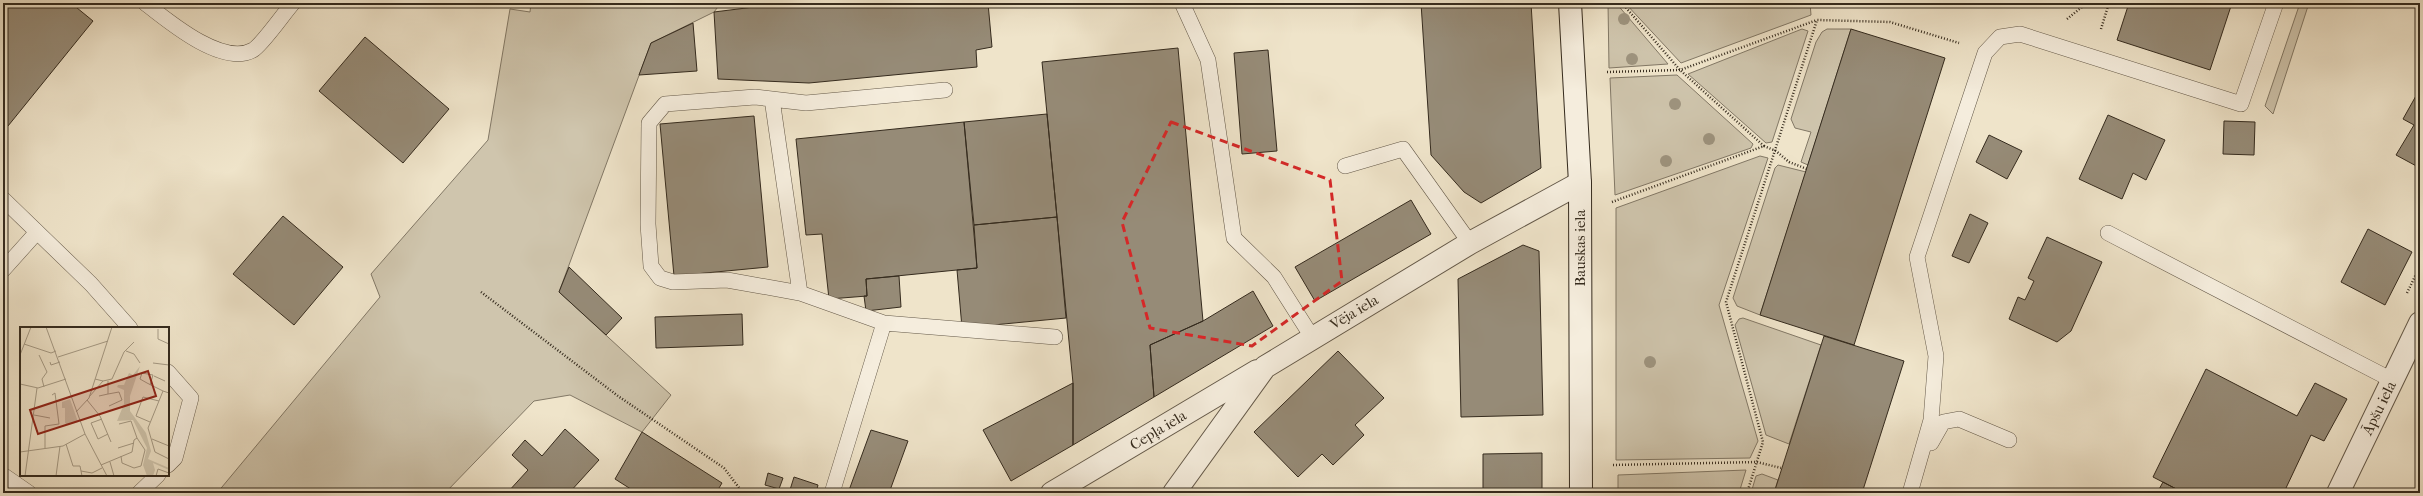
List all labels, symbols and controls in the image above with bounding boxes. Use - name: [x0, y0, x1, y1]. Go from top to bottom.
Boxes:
- street label: Bauskas iela: [1571, 209, 1589, 286]
- street label: Vēja iela: [1326, 290, 1382, 334]
- inset map: [20, 327, 169, 476]
- street label: Āpšu iela: [2358, 377, 2400, 439]
- street label: Cepļa iela: [1127, 406, 1190, 454]

